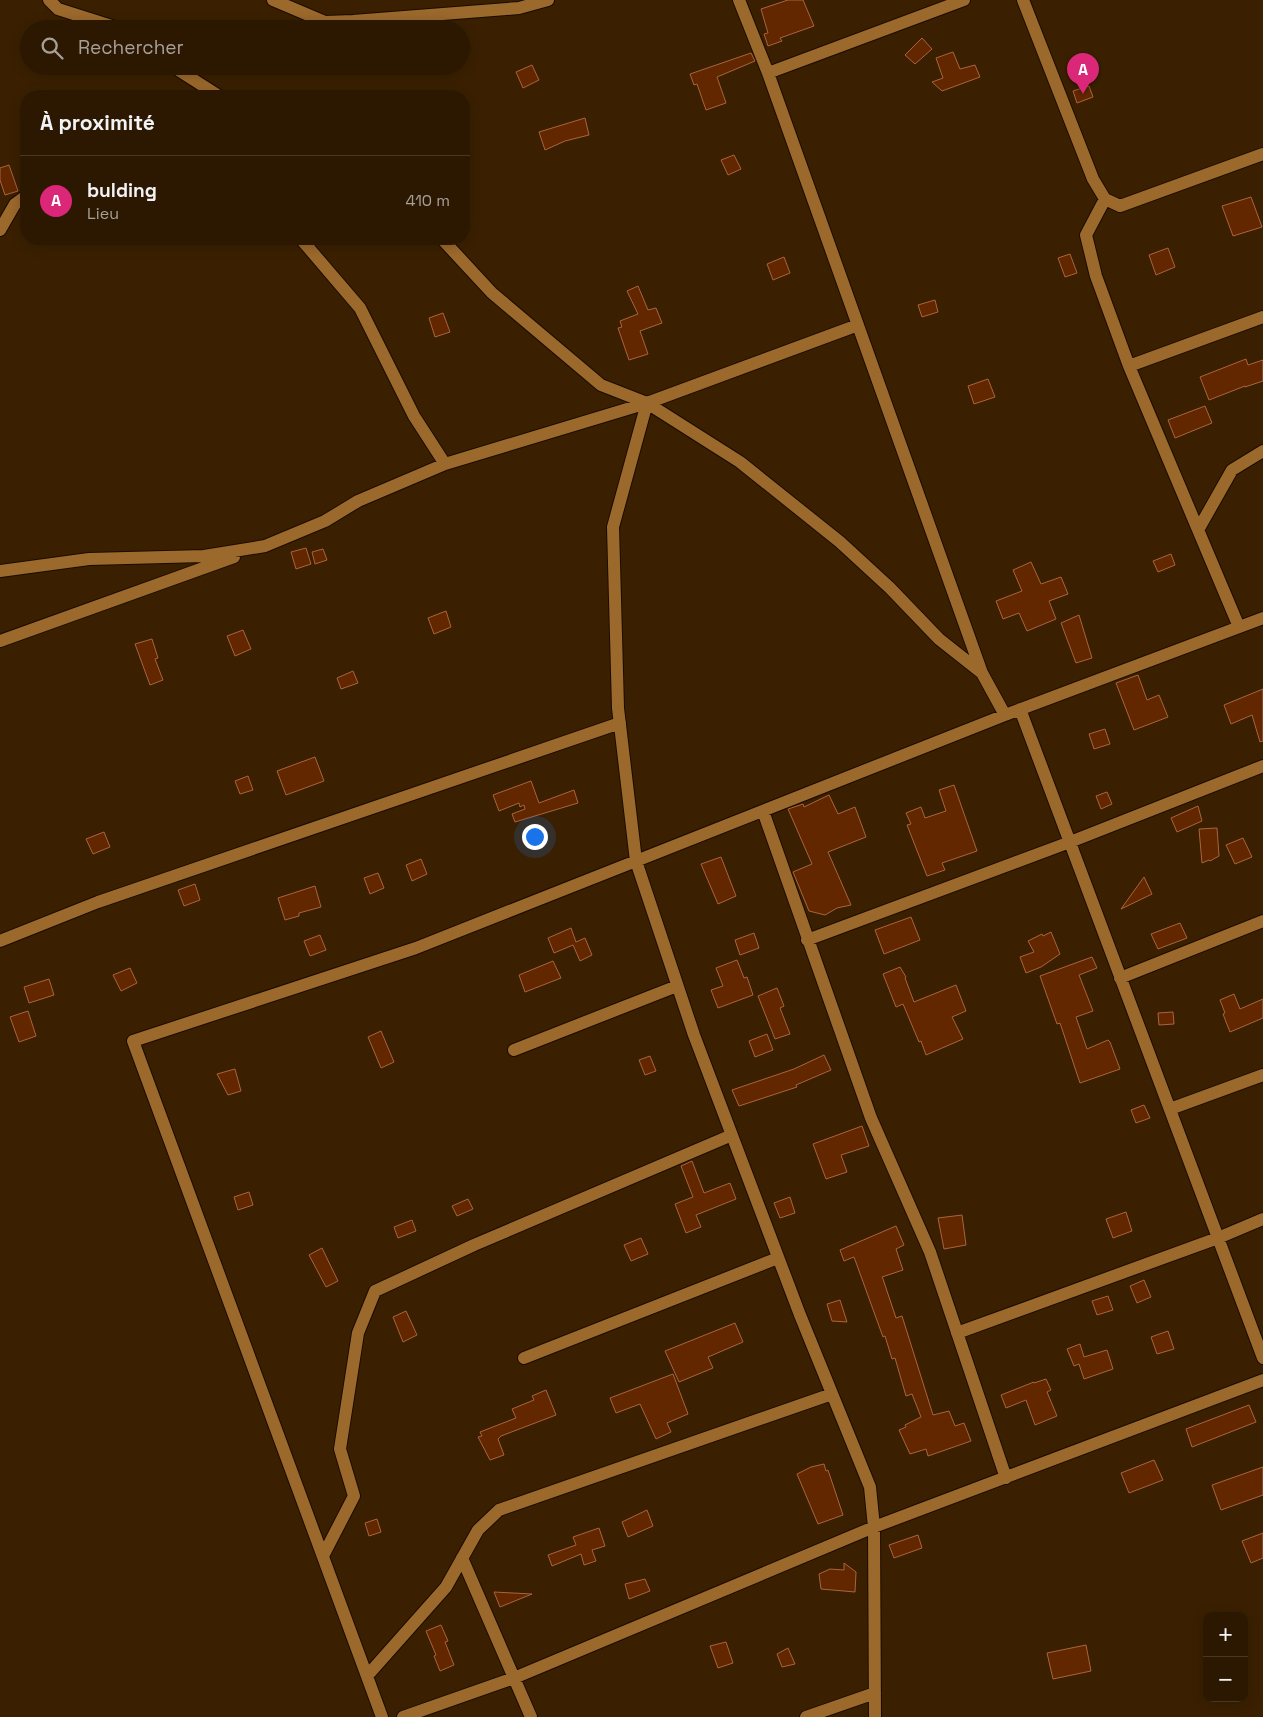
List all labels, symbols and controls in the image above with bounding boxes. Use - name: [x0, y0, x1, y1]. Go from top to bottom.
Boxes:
- search box: [20, 20, 470, 75]
- icon: search: [38, 34, 66, 62]
- text: Rechercher: [78, 35, 184, 60]
- pin: A: [1067, 53, 1099, 94]
- text: À proximité: [40, 109, 155, 136]
- text: bulding: [87, 178, 157, 203]
- text: A: [51, 190, 61, 211]
- text: 410 m: [406, 190, 450, 211]
- text: Lieu: [87, 203, 119, 224]
- your location: [522, 824, 548, 850]
- map controls: [1203, 1612, 1248, 1702]
- button: +: [1203, 1612, 1248, 1657]
- button: −: [1203, 1657, 1248, 1702]

